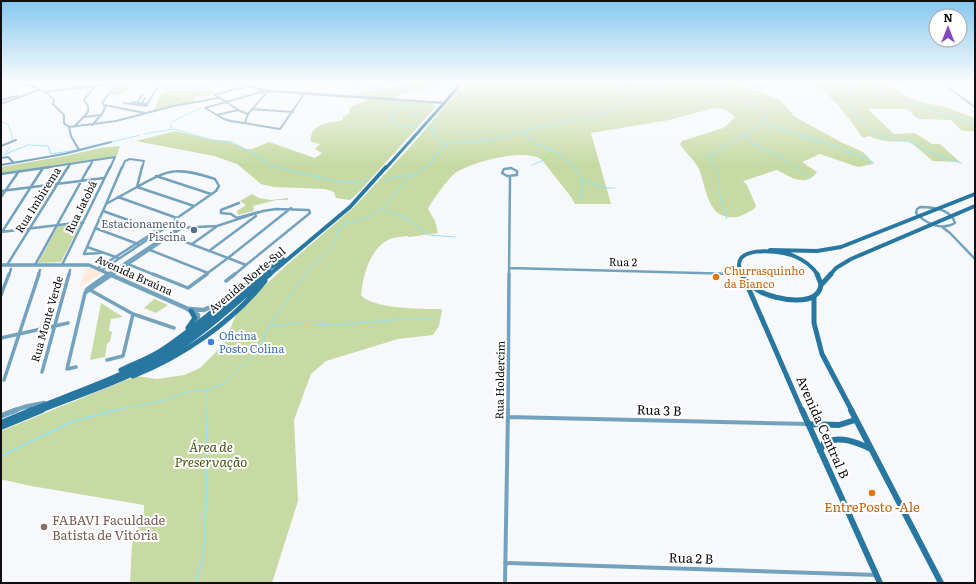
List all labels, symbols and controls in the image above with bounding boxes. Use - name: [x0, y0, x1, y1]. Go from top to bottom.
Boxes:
- north arrow: [928, 8, 968, 48]
- text: N: [943, 9, 953, 25]
- street label: Rua Imbirema: [10, 163, 64, 236]
- street label: Rua Jatobá: [60, 177, 100, 236]
- place label: Estacionamento Piscina: [101, 215, 186, 244]
- marker: Estacionamento Piscina: [189, 225, 199, 235]
- street label: Avenida Norte-Sul: [205, 242, 288, 316]
- street label: Avenida Braúna: [93, 250, 176, 298]
- street label: Rua 2: [609, 253, 638, 269]
- place label: Churrasquinho da Bianco: [724, 262, 805, 291]
- marker: Churrasquinho da Bianco: [711, 272, 721, 282]
- street label: Rua Monte Verde: [26, 273, 66, 364]
- place label: Oficina Posto Colina: [219, 327, 284, 356]
- marker: Oficina Posto Colina: [206, 337, 216, 347]
- street label: Rua Holdercim: [490, 340, 508, 419]
- street label: Avenida Central B: [792, 372, 855, 481]
- street label: Rua 3 B: [636, 399, 682, 420]
- park label: Área de Preservação: [175, 437, 247, 471]
- marker: EntrePosto -Ale: [867, 488, 877, 498]
- place label: EntrePosto -Ale: [824, 497, 920, 516]
- place label: FABAVI Faculdade Batista de Vitória: [52, 510, 165, 544]
- marker: FABAVI Faculdade Batista de Vitória: [39, 522, 49, 532]
- street label: Rua 2 B: [668, 547, 714, 568]

